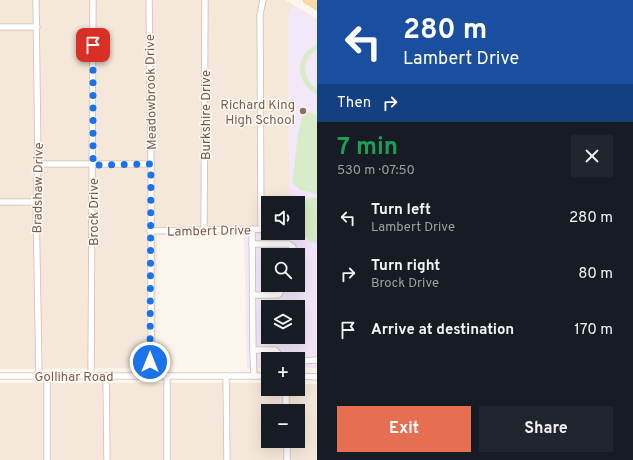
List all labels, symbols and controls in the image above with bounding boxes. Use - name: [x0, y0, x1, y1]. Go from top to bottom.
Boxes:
- text: 280 m: [403, 13, 487, 49]
- icon: left: [337, 16, 389, 68]
- pin: [76, 28, 110, 62]
- icon: arrive: [82, 34, 104, 56]
- street label: Meadowbrook Drive: [143, 34, 161, 150]
- text: Lambert Drive: [403, 48, 519, 71]
- street label: Burkshire Drive: [199, 70, 215, 160]
- icon: right: [379, 92, 401, 114]
- text: Then: [337, 94, 371, 113]
- place label: Richard King High School: [220, 98, 295, 129]
- marker: Richard King High School: [298, 106, 308, 116]
- text: 7 min: [337, 133, 398, 163]
- button: close: [571, 135, 613, 177]
- street label: Bradshaw Drive: [30, 142, 48, 234]
- text: 530 m · 07:50: [337, 163, 415, 179]
- street label: Brock Drive: [87, 178, 103, 246]
- map controls: [261, 196, 305, 448]
- button: sound: [261, 196, 305, 240]
- text: Turn left: [371, 201, 431, 220]
- icon: left: [337, 207, 359, 229]
- text: 280 m: [569, 209, 613, 228]
- text: Lambert Drive: [371, 220, 455, 236]
- street label: Lambert Drive: [167, 223, 251, 241]
- button: search: [261, 248, 305, 292]
- text: Turn right: [371, 257, 440, 276]
- icon: right: [337, 263, 359, 285]
- text: 80 m: [578, 265, 613, 284]
- text: Brock Drive: [371, 276, 439, 292]
- button: layers: [261, 300, 305, 344]
- icon: arrive: [337, 319, 359, 341]
- text: Arrive at destination: [371, 321, 514, 340]
- text: 170 m: [574, 321, 613, 340]
- position arrow: [129, 341, 171, 383]
- button: +: [261, 352, 305, 396]
- street label: Gollihar Road: [35, 370, 113, 386]
- button: −: [261, 404, 305, 448]
- button: Exit: [337, 406, 471, 452]
- button: Share: [479, 406, 613, 452]

